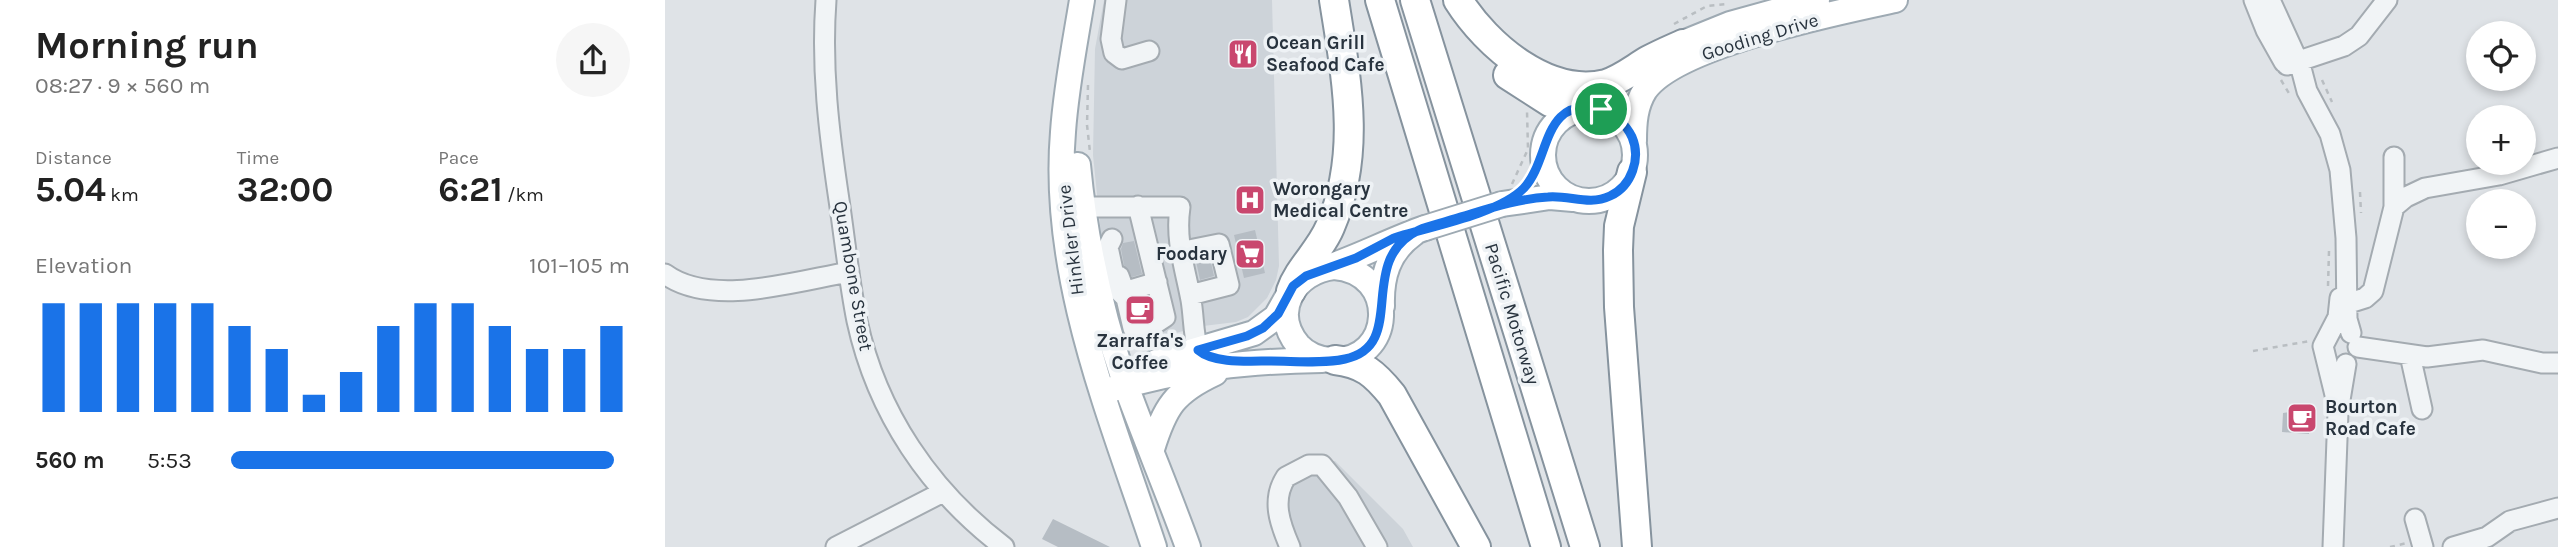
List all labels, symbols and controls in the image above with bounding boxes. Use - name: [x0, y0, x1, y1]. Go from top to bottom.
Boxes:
- street label: Gooding Drive: [1699, 9, 1821, 65]
- map controls: [2466, 21, 2536, 259]
- button: locate: [2466, 21, 2536, 91]
- text: Morning run: [35, 23, 259, 68]
- button: share: [556, 23, 630, 97]
- place label: Ocean Grill Seafood Cafe: [1266, 32, 1384, 76]
- restaurant icon: Ocean Grill Seafood Cafe: [1226, 37, 1260, 71]
- text: 08:27 · 9 × 560 m: [35, 72, 210, 99]
- pin: [1571, 79, 1631, 139]
- icon: arrive: [1582, 90, 1620, 128]
- button: +: [2466, 105, 2536, 175]
- text: Distance: [35, 147, 112, 169]
- text: Time: [237, 147, 279, 169]
- text: Pace: [438, 147, 479, 169]
- text: 5.04: [35, 169, 106, 210]
- text: 32:00: [237, 169, 333, 210]
- text: 6:21: [438, 169, 503, 210]
- place label: Worongary Medical Centre: [1273, 178, 1408, 222]
- street label: Hinkler Drive: [1053, 183, 1089, 297]
- hospital icon: Worongary Medical Centre: [1233, 183, 1267, 217]
- text: km: [106, 184, 139, 206]
- text: /km: [503, 184, 544, 206]
- button: −: [2466, 189, 2536, 259]
- street label: Quambone Street: [829, 199, 877, 353]
- supermarket icon: Foodary: [1233, 237, 1267, 271]
- street label: Pacific Motorway: [1480, 241, 1544, 388]
- place label: Foodary: [1156, 243, 1227, 265]
- text: Elevation: [35, 252, 132, 279]
- text: 101–105 m: [529, 252, 630, 279]
- cafe icon: Zarraffa's Coffee: [1123, 293, 1157, 327]
- place label: Zarraffa's Coffee: [1096, 330, 1184, 374]
- place label: Bourton Road Cafe: [2325, 396, 2416, 440]
- cafe icon: Bourton Road Cafe: [2285, 401, 2319, 435]
- text: 560 m: [35, 447, 105, 474]
- text: 5:53: [147, 447, 192, 474]

